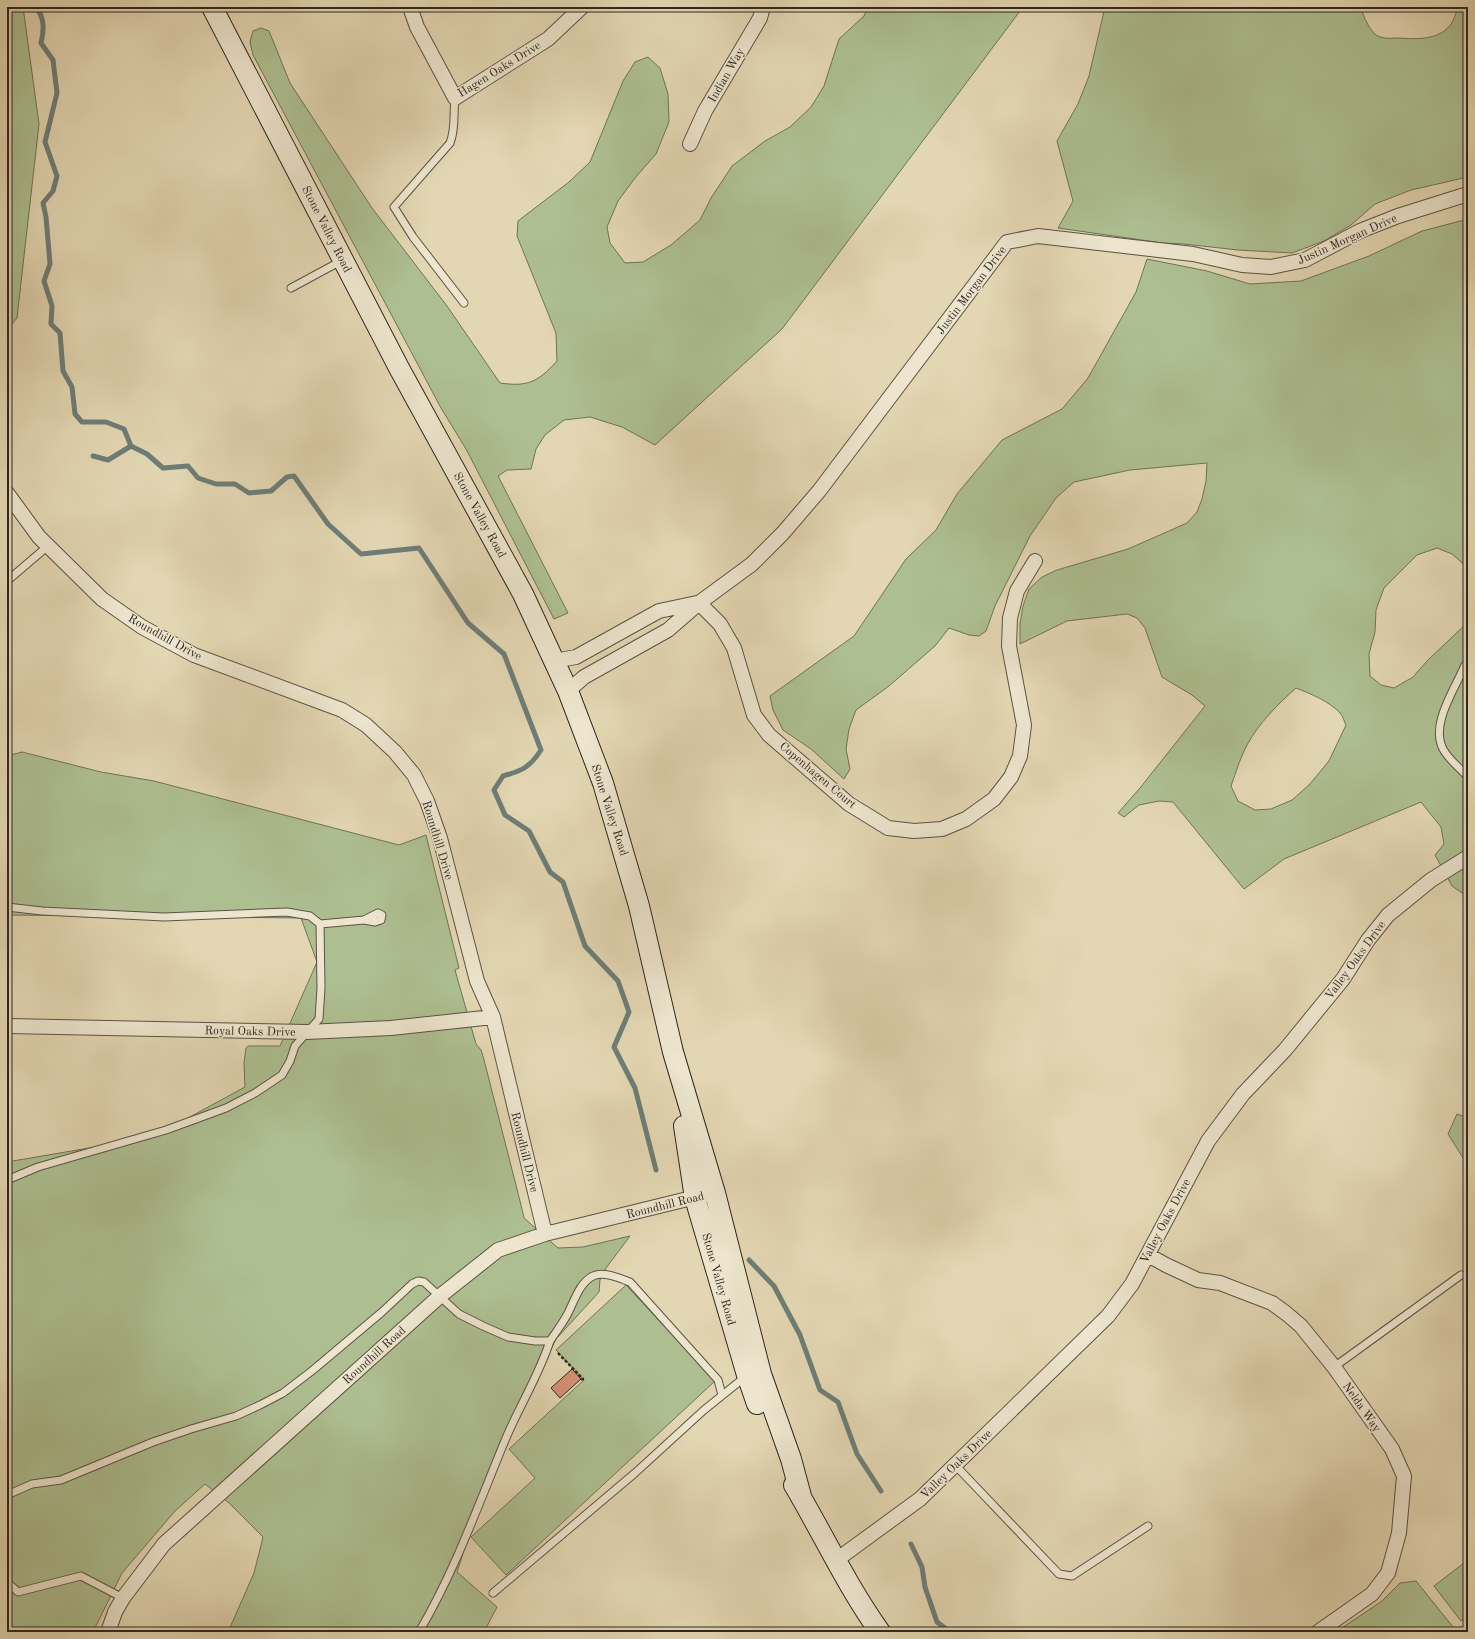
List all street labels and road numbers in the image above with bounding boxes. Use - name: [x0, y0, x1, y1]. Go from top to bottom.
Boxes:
- street label: Hagen Oaks Drive: [456, 39, 543, 100]
- street label: Indian Way: [707, 46, 747, 105]
- street label: Stone Valley Road: [299, 184, 353, 275]
- street label: Justin Morgan Drive: [1296, 212, 1399, 267]
- street label: Justin Morgan Drive: [935, 244, 1009, 337]
- street label: Stone Valley Road: [451, 471, 508, 560]
- street label: Roundhill Drive: [126, 613, 204, 663]
- street label: Copenhagen Court: [777, 740, 858, 811]
- street label: Stone Valley Road: [589, 763, 630, 858]
- street label: Roundhill Drive: [419, 799, 455, 882]
- street label: Valley Oaks Drive: [1323, 919, 1389, 1002]
- street label: Royal Oaks Drive: [204, 1025, 296, 1039]
- street label: Roundhill Drive: [508, 1111, 540, 1194]
- street label: Valley Oaks Drive: [1139, 1177, 1193, 1266]
- street label: Roundhill Road: [625, 1190, 706, 1221]
- street label: Stone Valley Road: [699, 1232, 737, 1327]
- street label: Roundhill Road: [341, 1325, 408, 1387]
- street label: Nelda Way: [1340, 1381, 1383, 1435]
- street label: Valley Oaks Drive: [919, 1427, 995, 1502]

